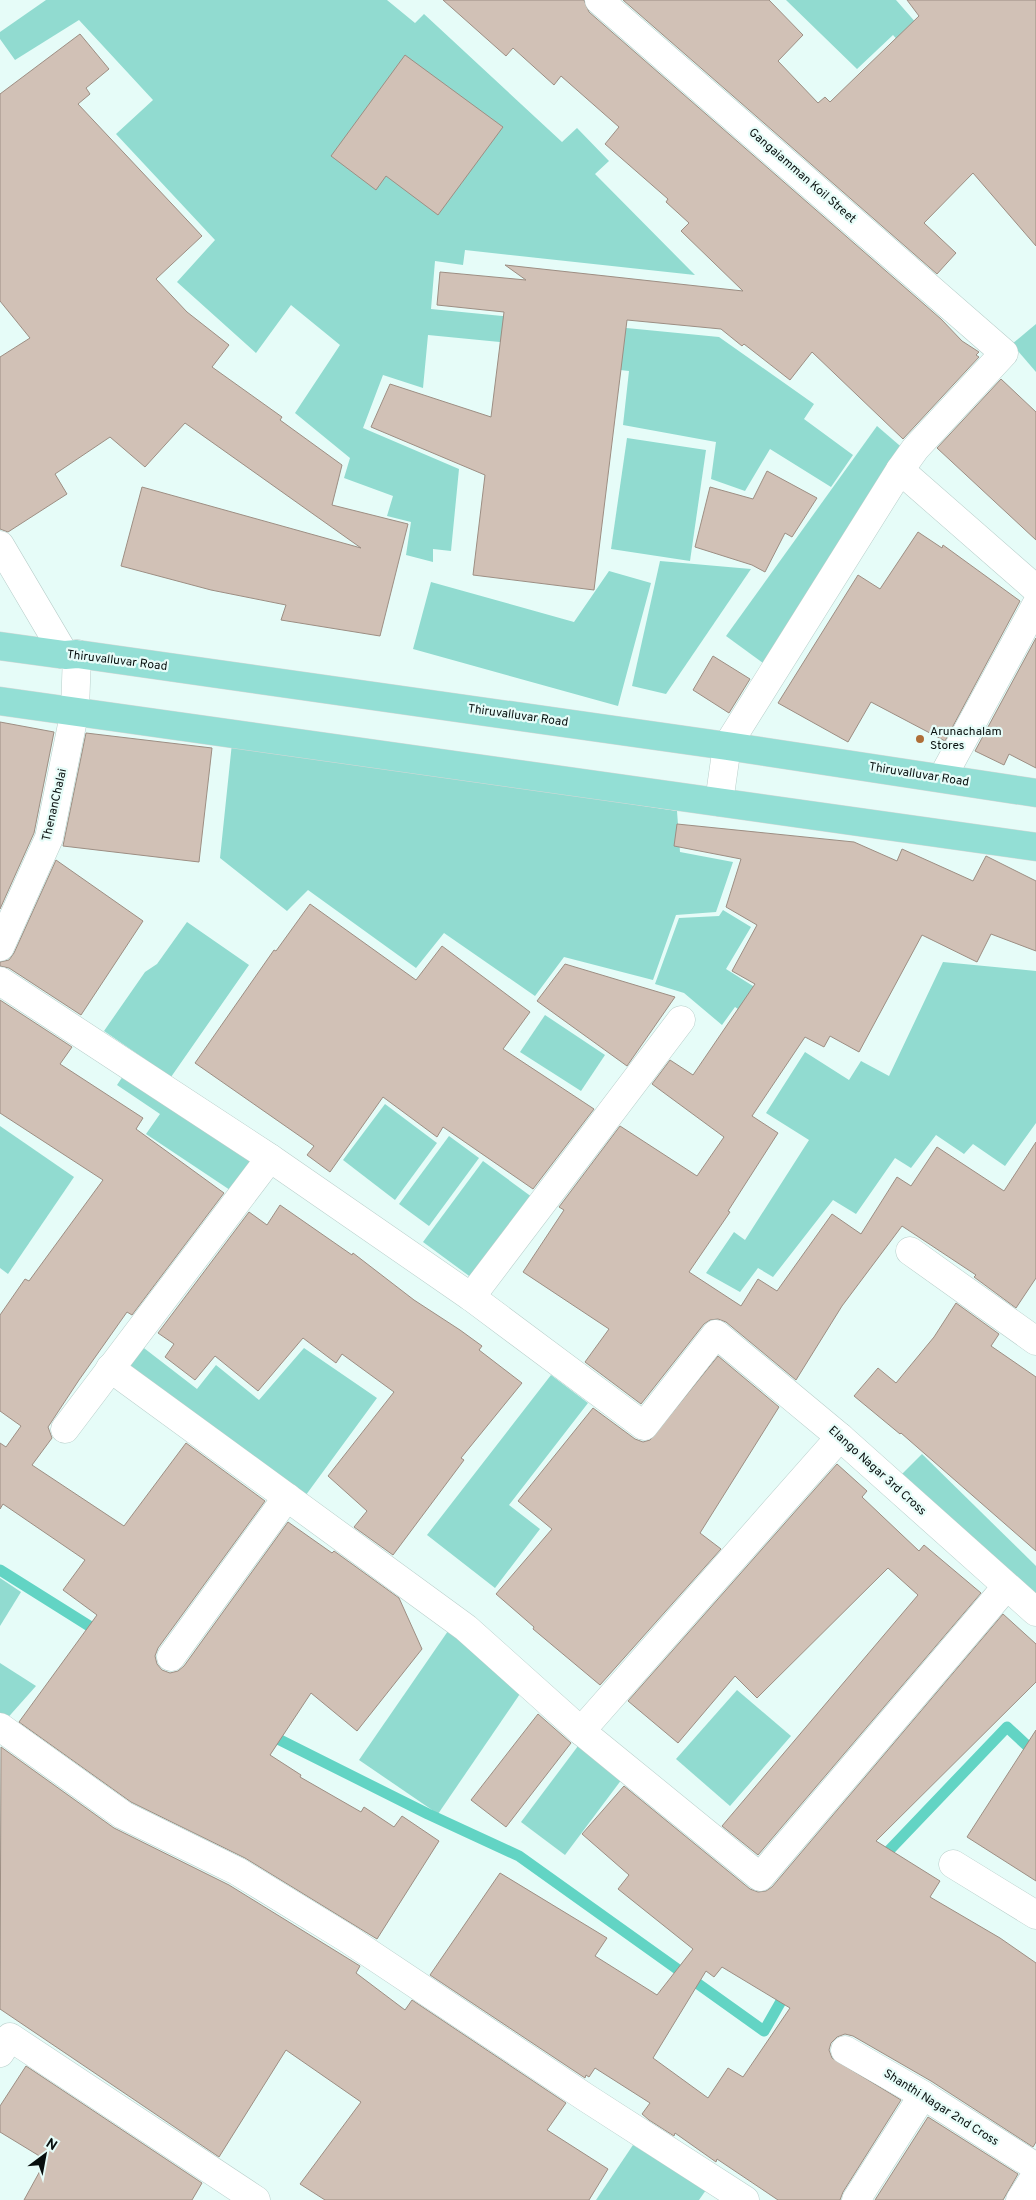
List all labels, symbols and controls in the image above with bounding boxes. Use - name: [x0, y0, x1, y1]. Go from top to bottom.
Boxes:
- street label: Gangaiamman Koil Street: [745, 125, 859, 227]
- street label: Thiruvalluvar Road: [66, 647, 168, 675]
- street label: Thiruvalluvar Road: [467, 701, 569, 731]
- place label: Arunachalam Stores: [930, 724, 1002, 754]
- marker: Arunachalam Stores: [914, 733, 926, 745]
- street label: Thiruvalluvar Road: [868, 759, 970, 791]
- street label: ThenanChalai: [39, 767, 71, 843]
- street label: Elango Nagar 3rd Cross: [825, 1423, 929, 1519]
- street label: Shanthi Nagar 2nd Cross: [880, 2066, 1002, 2150]
- north arrow: [20, 2130, 70, 2180]
- text: N: [42, 2135, 60, 2155]

